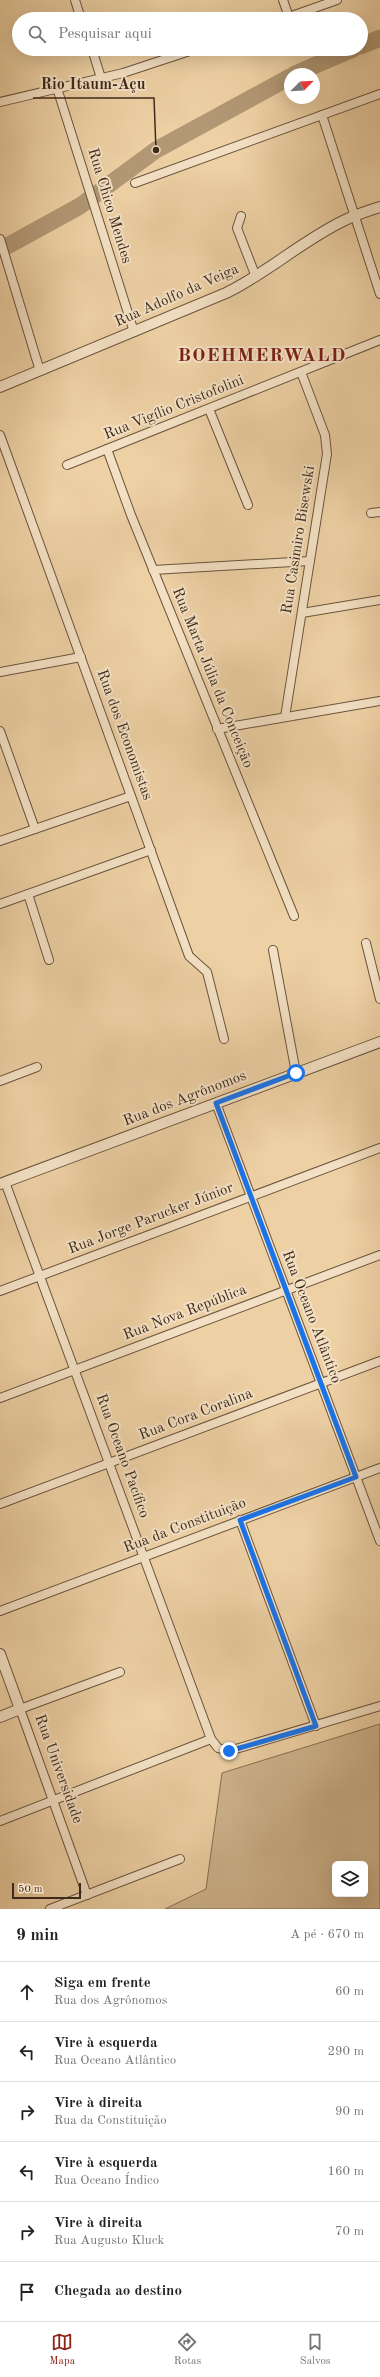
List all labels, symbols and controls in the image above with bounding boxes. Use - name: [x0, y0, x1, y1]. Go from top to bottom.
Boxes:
- search box: [12, 12, 368, 56]
- icon: search: [26, 23, 48, 45]
- text: Pesquisar aqui: [58, 27, 152, 42]
- north arrow: [284, 68, 320, 104]
- callout: Rio Itaum-Açu: [33, 70, 154, 98]
- text: Rio Itaum-Açu: [40, 77, 146, 93]
- street label: Rua Chico Mendes: [84, 147, 134, 265]
- street label: Rua Adolfo da Veiga: [113, 262, 242, 330]
- district label: BOEHMERWALD: [177, 347, 347, 366]
- street label: Rua Vigílio Cristofolini: [102, 373, 246, 443]
- street label: Rua Casimiro Bisewski: [280, 465, 318, 615]
- street label: Rua Marta Júlia da Conceição: [169, 586, 255, 770]
- street label: Rua dos Economistas: [93, 668, 155, 802]
- route start: [287, 1064, 305, 1082]
- street label: Rua dos Agrônomos: [121, 1069, 249, 1129]
- street label: Rua Jorge Parucker Júnior: [66, 1180, 236, 1258]
- street label: Rua Oceano Atlântico: [279, 1248, 343, 1386]
- street label: Rua Nova República: [121, 1282, 249, 1343]
- street label: Rua Cora Coralina: [137, 1386, 255, 1444]
- street label: Rua Oceano Pacífico: [93, 1392, 151, 1520]
- street label: Rua da Constituição: [122, 1496, 248, 1556]
- street label: Rua Universidade: [31, 1712, 85, 1826]
- route end: [220, 1742, 238, 1760]
- map controls: [332, 1861, 368, 1897]
- button: layers: [332, 1861, 368, 1897]
- scale bar: [12, 1881, 81, 1900]
- text: 50 m: [18, 1884, 43, 1895]
- text: 9 min: [16, 1927, 59, 1944]
- text: A pé · 670 m: [290, 1928, 364, 1941]
- text: Siga em frente: [54, 1976, 151, 1991]
- icon: ahead: [16, 1981, 38, 2003]
- text: 60 m: [335, 1985, 364, 1998]
- text: Rua dos Agrônomos: [54, 1994, 167, 2007]
- text: Vire à esquerda: [54, 2036, 158, 2051]
- icon: left: [16, 2041, 38, 2063]
- text: 290 m: [327, 2045, 364, 2058]
- text: Rua Oceano Atlântico: [54, 2054, 176, 2067]
- text: Vire à direita: [54, 2096, 142, 2111]
- icon: right: [16, 2101, 38, 2123]
- text: 90 m: [335, 2105, 364, 2118]
- text: Rua da Constituição: [54, 2114, 167, 2127]
- text: Vire à esquerda: [54, 2156, 158, 2171]
- icon: left: [16, 2161, 38, 2183]
- text: 160 m: [327, 2165, 364, 2178]
- text: Rua Oceano Índico: [54, 2174, 159, 2187]
- text: Vire à direita: [54, 2216, 142, 2231]
- icon: right: [16, 2221, 38, 2243]
- text: 70 m: [335, 2225, 364, 2238]
- text: Rua Augusto Kluck: [54, 2234, 164, 2247]
- icon: arrive: [16, 2281, 38, 2303]
- text: Chegada ao destino: [54, 2284, 182, 2299]
- tab: Mapa: [49, 2331, 75, 2369]
- tab: Rotas: [174, 2331, 201, 2369]
- tab: Salvos: [300, 2331, 331, 2369]

